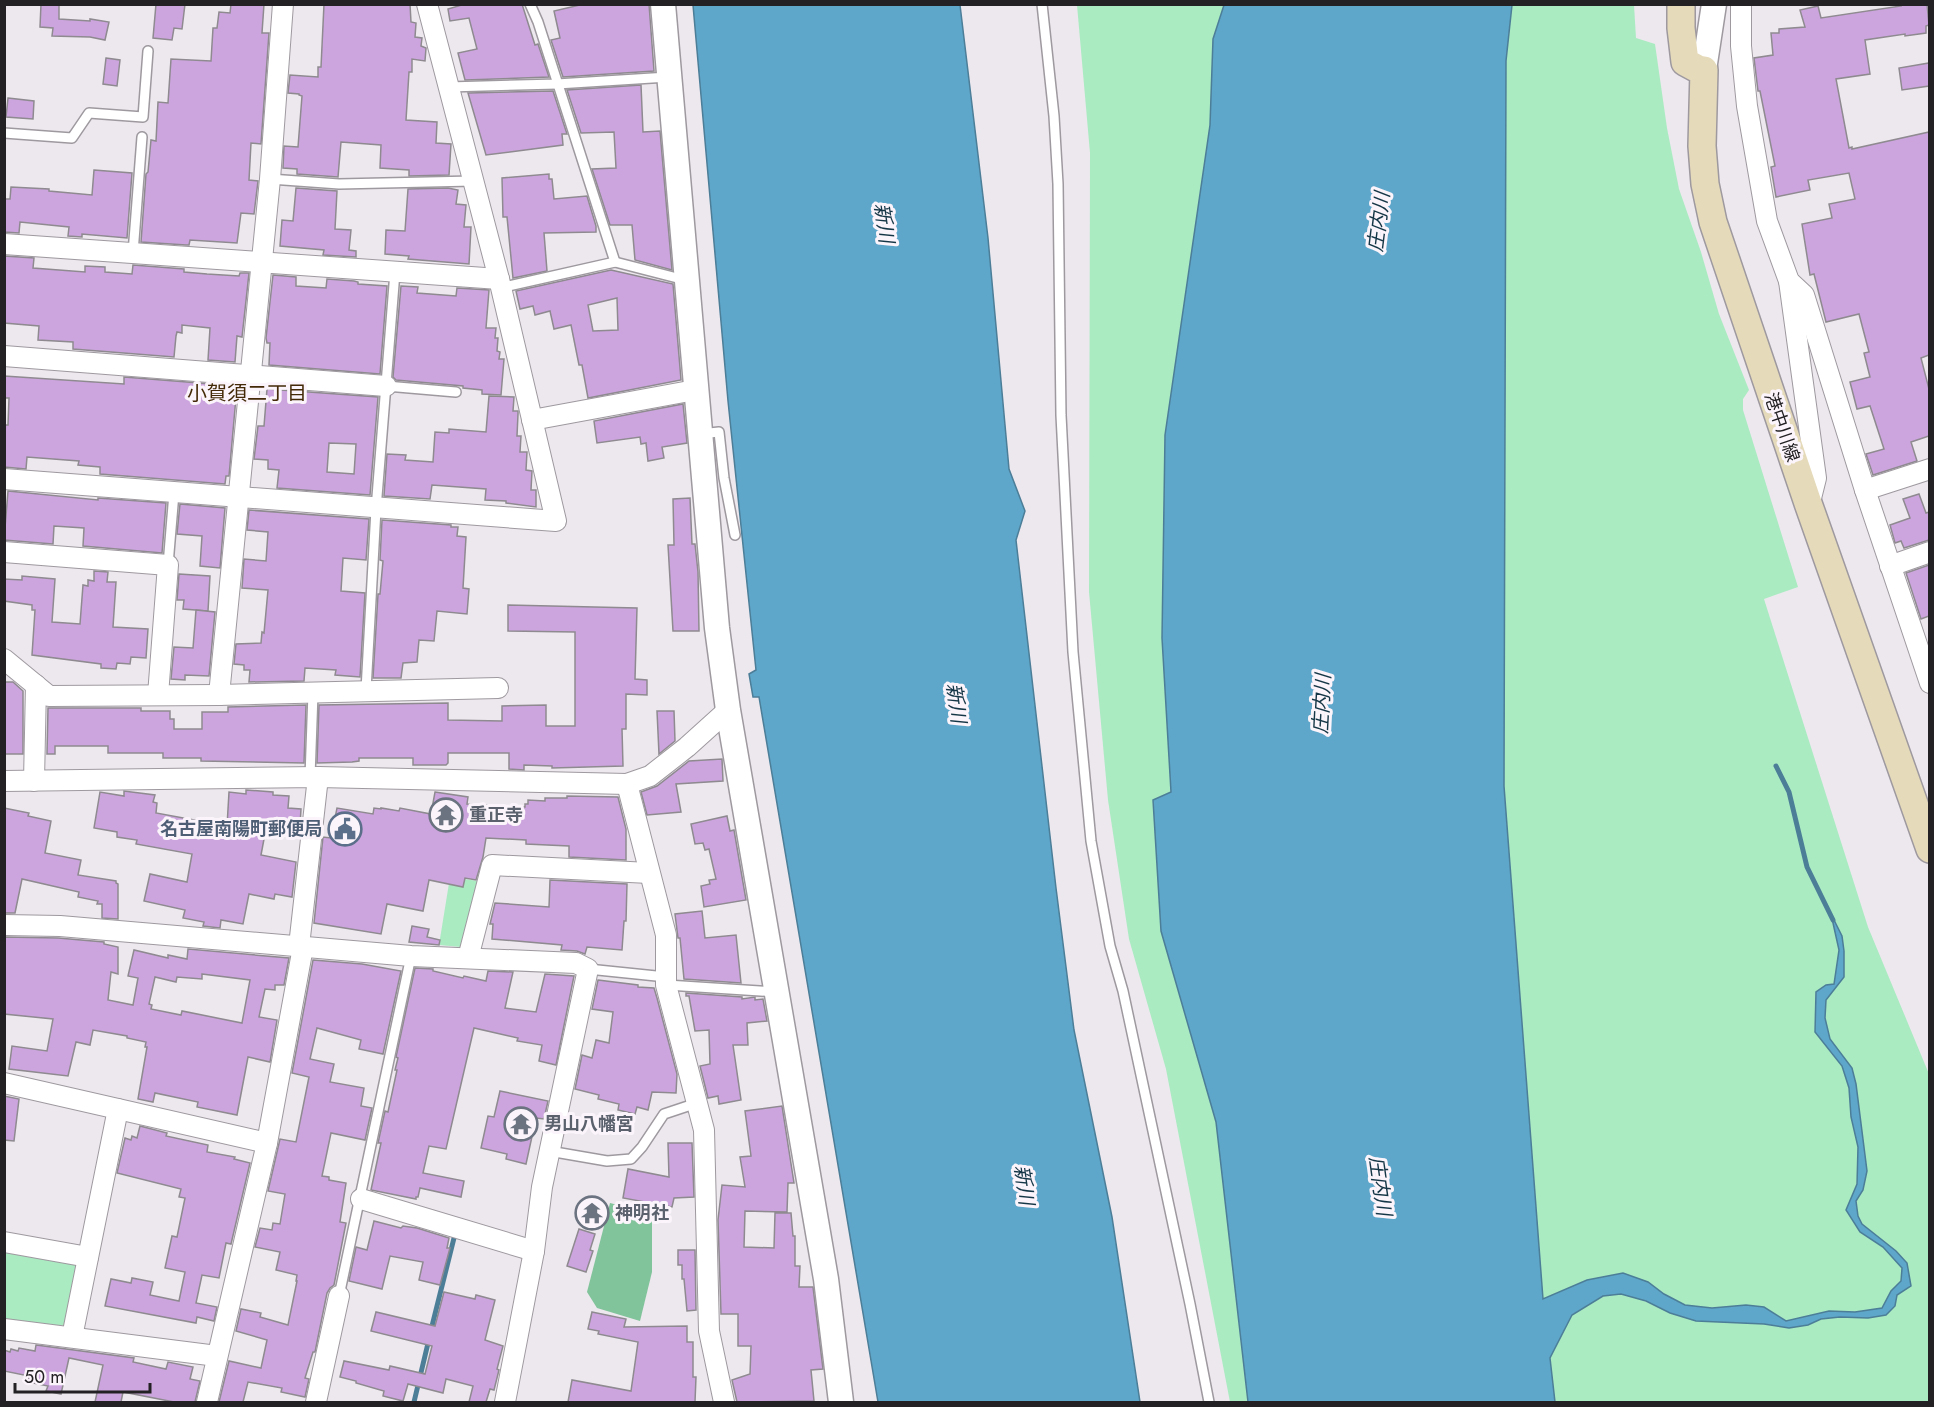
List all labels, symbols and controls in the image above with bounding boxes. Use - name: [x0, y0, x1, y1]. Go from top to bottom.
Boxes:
- water label: 庄内川: [1361, 188, 1397, 254]
- water label: 新川: [867, 201, 901, 247]
- district label: 小賀須二丁目: [187, 379, 307, 408]
- street label: 港中川線: [1758, 389, 1806, 465]
- water label: 庄内川: [1306, 671, 1338, 735]
- water label: 新川: [939, 681, 973, 727]
- temple icon: 重正寺: [428, 797, 464, 833]
- place label: 重正寺: [469, 802, 523, 828]
- public building icon: 名古屋南陽町郵便局: [327, 811, 363, 847]
- place label: 名古屋南陽町郵便局: [160, 816, 322, 842]
- temple icon: 男山八幡宮: [503, 1106, 539, 1142]
- place label: 男山八幡宮: [544, 1111, 634, 1137]
- water label: 庄内川: [1361, 1154, 1399, 1220]
- water label: 新川: [1007, 1163, 1041, 1209]
- temple icon: 神明社: [574, 1195, 610, 1231]
- place label: 神明社: [615, 1200, 669, 1226]
- scale bar: [15, 1356, 150, 1394]
- text: 50 m: [24, 1364, 64, 1390]

